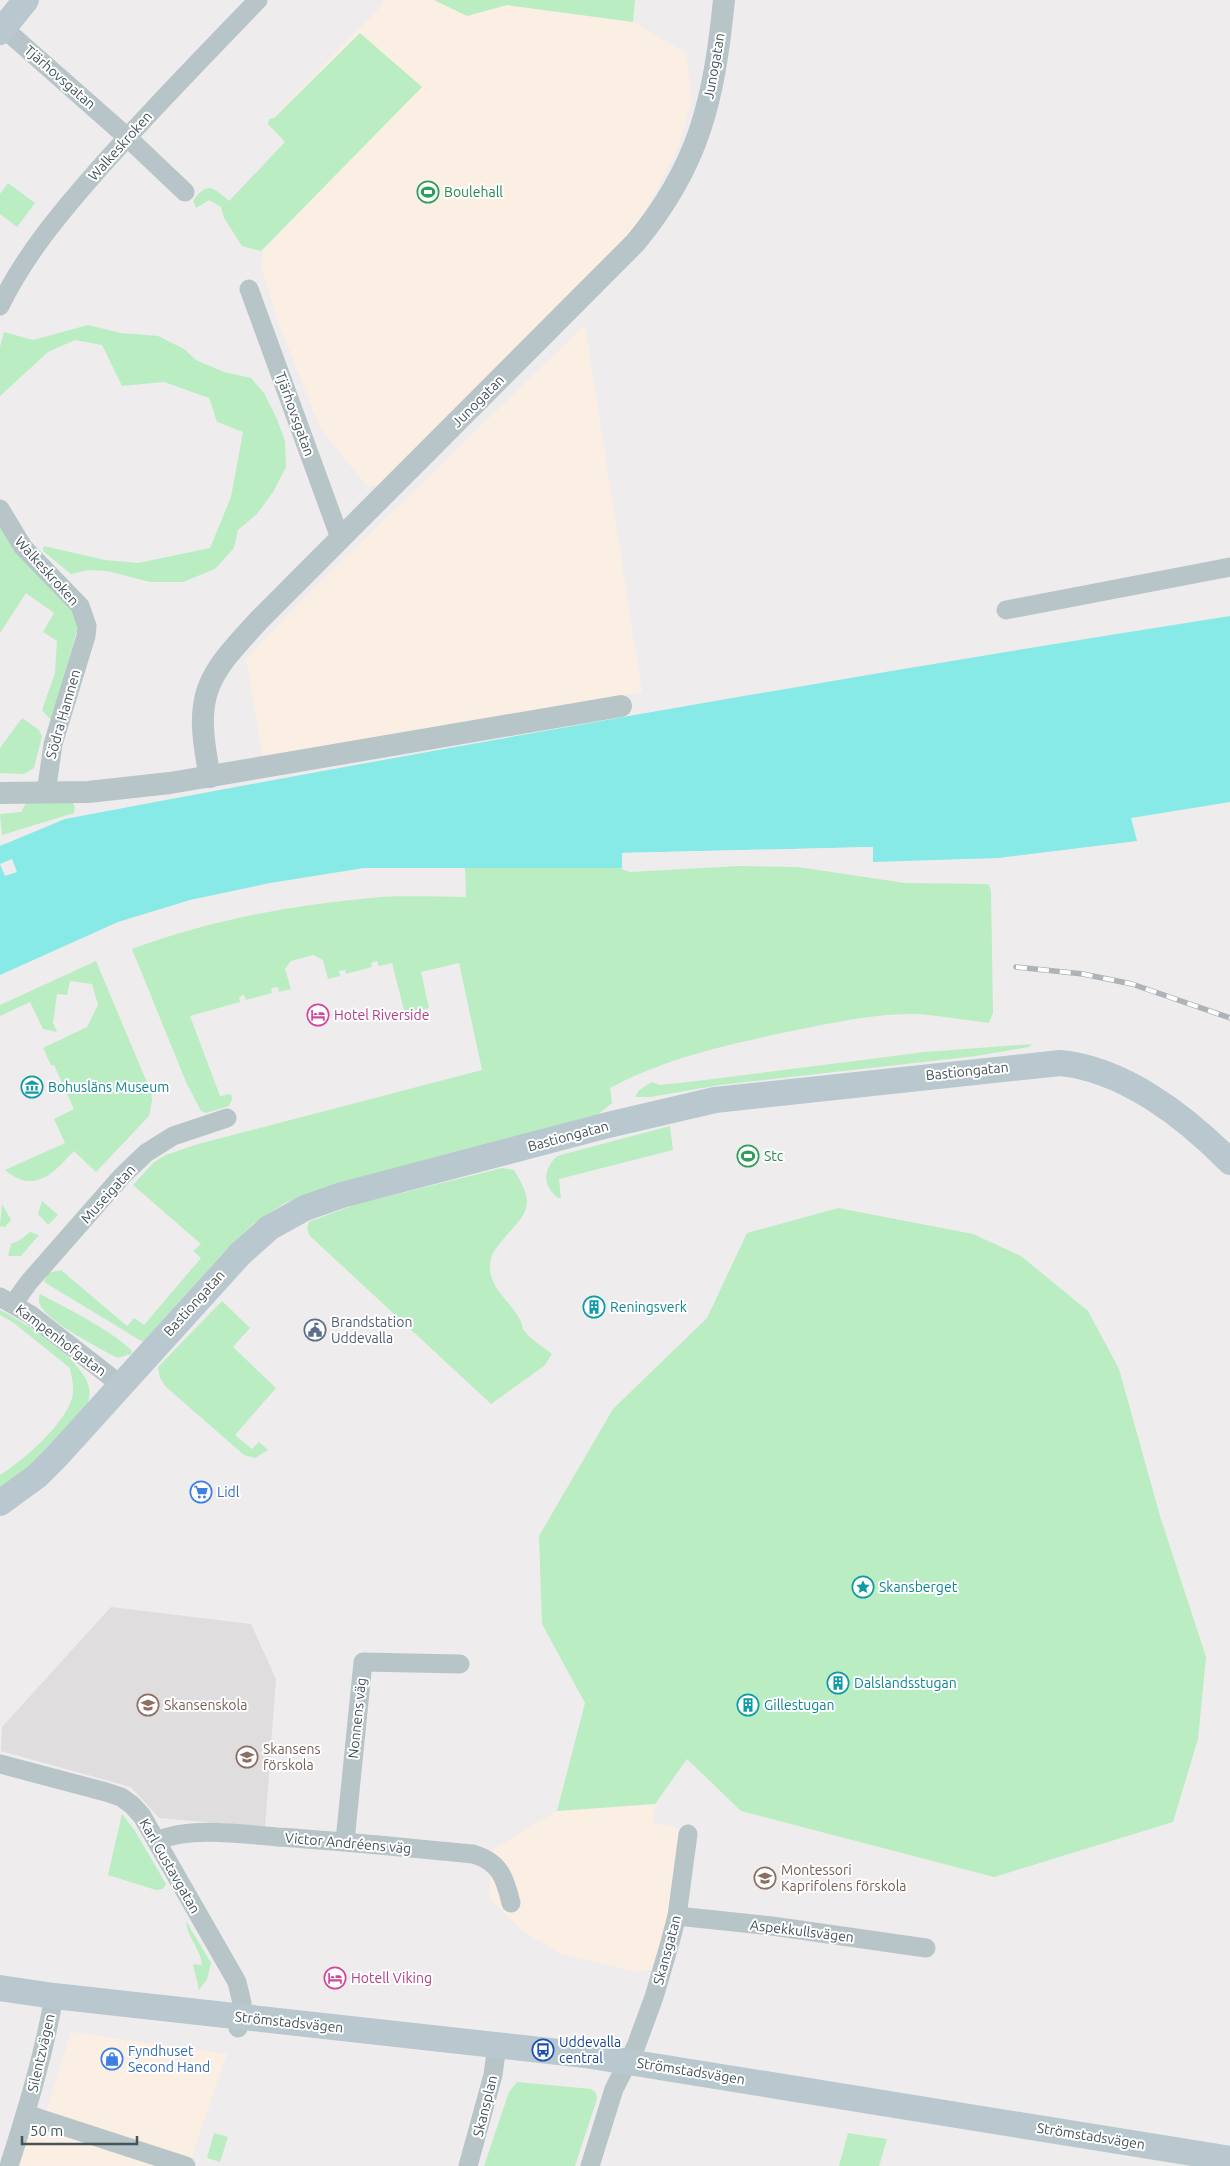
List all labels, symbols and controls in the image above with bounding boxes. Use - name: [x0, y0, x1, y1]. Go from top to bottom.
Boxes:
- street label: Junogatan: [700, 32, 728, 100]
- street label: Tjärhovsgatan: [21, 42, 99, 112]
- street label: Walkeskroken: [85, 108, 155, 184]
- sports icon: Boulehall: [416, 180, 440, 204]
- place label: Boulehall: [444, 184, 503, 200]
- street label: Tjärhovsgatan: [272, 370, 318, 458]
- street label: Junogatan: [449, 372, 507, 430]
- street label: Walkeskroken: [12, 533, 82, 609]
- street label: Södra Hamnen: [43, 667, 83, 761]
- hotel icon: Hotel Riverside: [306, 1003, 330, 1027]
- place label: Hotel Riverside: [334, 1007, 429, 1023]
- street label: Bastiongatan: [925, 1059, 1009, 1083]
- museum icon: Bohusläns Museum: [20, 1075, 44, 1099]
- place label: Bohusläns Museum: [48, 1079, 169, 1095]
- street label: Bastiongatan: [526, 1118, 610, 1154]
- sports icon: Stc: [736, 1144, 760, 1168]
- place label: Stc: [764, 1148, 784, 1164]
- street label: Museigatan: [78, 1161, 138, 1227]
- street label: Bastiongatan: [160, 1267, 228, 1339]
- building icon: Reningsverk: [582, 1295, 606, 1319]
- place label: Reningsverk: [610, 1299, 687, 1315]
- street label: Kampenhofgatan: [13, 1301, 109, 1379]
- place label: Brandstation Uddevalla: [331, 1314, 412, 1346]
- public building icon: Brandstation Uddevalla: [303, 1318, 327, 1342]
- supermarket icon: Lidl: [189, 1480, 213, 1504]
- place label: Lidl: [217, 1484, 240, 1500]
- place icon: Skansberget: [851, 1575, 875, 1599]
- place label: Skansberget: [879, 1579, 958, 1595]
- building icon: Dalslandsstugan: [826, 1671, 850, 1695]
- place label: Dalslandsstugan: [854, 1675, 957, 1691]
- street label: Nonnens väg: [345, 1677, 369, 1759]
- school or university icon: Skansenskola: [136, 1693, 160, 1717]
- building icon: Gillestugan: [736, 1693, 760, 1717]
- place label: Skansenskola: [164, 1697, 247, 1713]
- place label: Gillestugan: [764, 1697, 835, 1713]
- place label: Skansens förskola: [263, 1741, 320, 1773]
- school or university icon: Skansens förskola: [235, 1745, 259, 1769]
- street label: Karl Gustavgatan: [136, 1816, 204, 1916]
- street label: Victor Andréens väg: [284, 1830, 412, 1856]
- place label: Montessori Kaprifolens förskola: [781, 1862, 907, 1894]
- school or university icon: Montessori Kaprifolens förskola: [753, 1866, 777, 1890]
- street label: Skansgatan: [650, 1913, 684, 1987]
- street label: Aspekkullsvägen: [749, 1917, 855, 1945]
- hotel icon: Hotell Viking: [323, 1966, 347, 1990]
- place label: Hotell Viking: [351, 1970, 432, 1986]
- street label: Strömstadsvägen: [234, 2008, 344, 2036]
- street label: Silentzvägen: [24, 2012, 58, 2094]
- place label: Uddevalla central: [559, 2034, 621, 2066]
- bus stop icon: Uddevalla central: [531, 2038, 555, 2062]
- place label: Fyndhuset Second Hand: [128, 2043, 210, 2075]
- shop icon: Fyndhuset Second Hand: [100, 2047, 124, 2071]
- street label: Strömstadsvägen: [636, 2055, 746, 2087]
- street label: Skansplan: [470, 2074, 500, 2138]
- scale bar: [22, 2114, 138, 2146]
- street label: Strömstadsvägen: [1036, 2120, 1146, 2152]
- text: 50 m: [30, 2122, 63, 2139]

